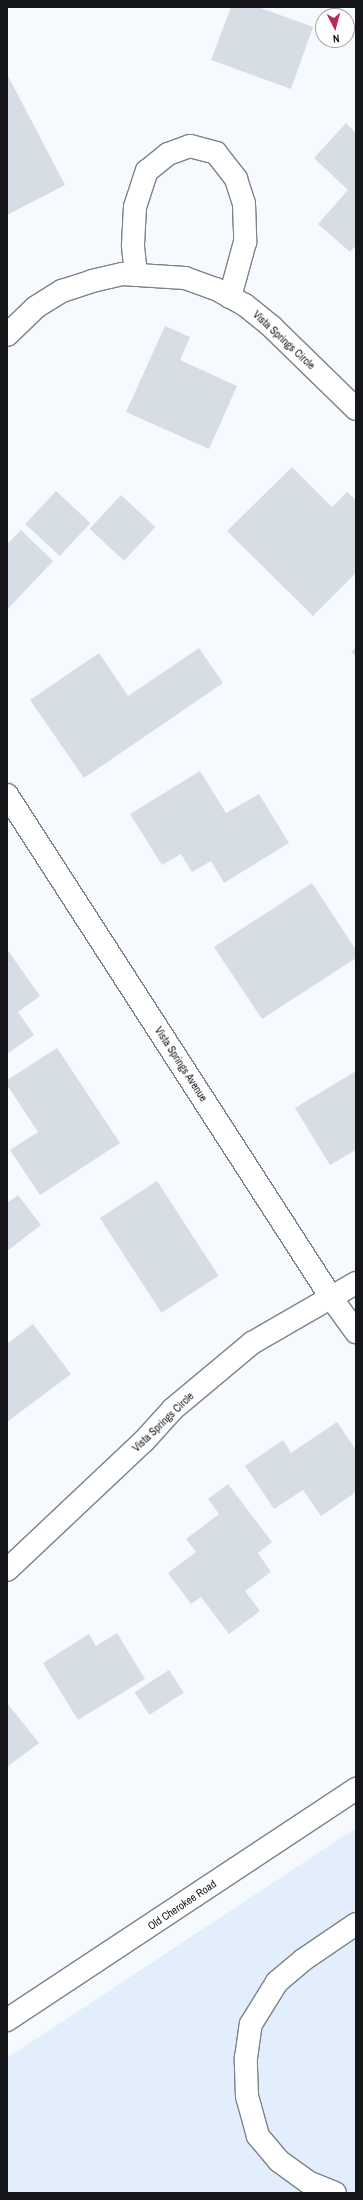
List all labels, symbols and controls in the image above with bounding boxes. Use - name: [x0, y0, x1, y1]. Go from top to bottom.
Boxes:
- north arrow: [315, 8, 355, 48]
- text: N: [332, 32, 340, 46]
- street label: Vista Springs Circle: [250, 308, 318, 372]
- street label: Vista Springs Avenue: [152, 1024, 210, 1104]
- street label: Vista Springs Circle: [130, 1389, 196, 1455]
- street label: Old Cherokee Road: [145, 1877, 219, 1933]

